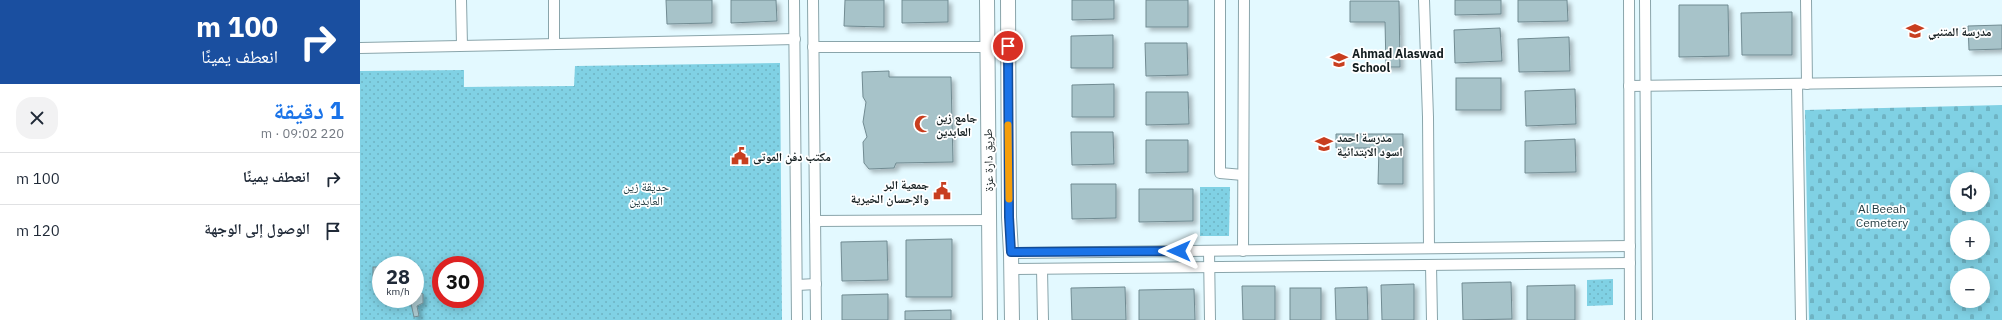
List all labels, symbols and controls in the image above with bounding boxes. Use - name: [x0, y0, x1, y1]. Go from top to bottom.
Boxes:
- text: 100 m: [196, 8, 278, 45]
- icon: right: [292, 16, 344, 68]
- school or university icon: مدرسة المتنبي: [1905, 21, 1925, 41]
- place label: مدرسة المتنبي: [1928, 24, 1992, 41]
- pin: [991, 29, 1025, 63]
- icon: arrive: [997, 35, 1019, 57]
- text: انعطف يمينًا: [201, 45, 278, 68]
- place label: Ahmad Alaswad School: [1352, 46, 1444, 75]
- school or university icon: Ahmad Alaswad School: [1329, 50, 1349, 70]
- text: 1 دقيقة: [274, 94, 344, 126]
- button: close: [16, 97, 58, 139]
- place label: جامع زين العابدين: [936, 110, 978, 140]
- mosque icon: جامع زين العابدين: [913, 114, 933, 134]
- text: 220 m · 09:02: [261, 125, 344, 142]
- street label: طريق دارة عزة: [980, 128, 996, 192]
- place label: مدرسة احمد اسود الابتدائية: [1337, 130, 1403, 159]
- school or university icon: مدرسة احمد اسود الابتدائية: [1314, 134, 1334, 154]
- public building icon: مكتب دفن الموتى: [730, 146, 750, 166]
- place label: مكتب دفن الموتى: [753, 149, 831, 165]
- text: انعطف يمينًا: [243, 167, 310, 186]
- icon: right: [322, 168, 344, 190]
- text: 100 m: [16, 169, 60, 188]
- map controls: [1950, 172, 1990, 308]
- button: sound: [1950, 172, 1990, 212]
- place label: جمعية البر والإحسان الخيرية: [851, 177, 929, 207]
- park label: حديقة زين العابدين: [623, 179, 669, 208]
- public building icon: جمعية البر والإحسان الخيرية: [932, 181, 952, 201]
- park label: Al Beeah Cemetery: [1856, 201, 1908, 230]
- text: الوصول إلى الوجهة: [204, 219, 310, 238]
- icon: arrive: [322, 220, 344, 242]
- button: +: [1950, 220, 1990, 260]
- text: 120 m: [16, 221, 60, 240]
- position arrow: [1158, 230, 1200, 272]
- speed limit sign: 30: [432, 256, 484, 308]
- text: 28: [386, 263, 410, 290]
- button: −: [1950, 268, 1990, 308]
- text: km/h: [386, 285, 410, 298]

